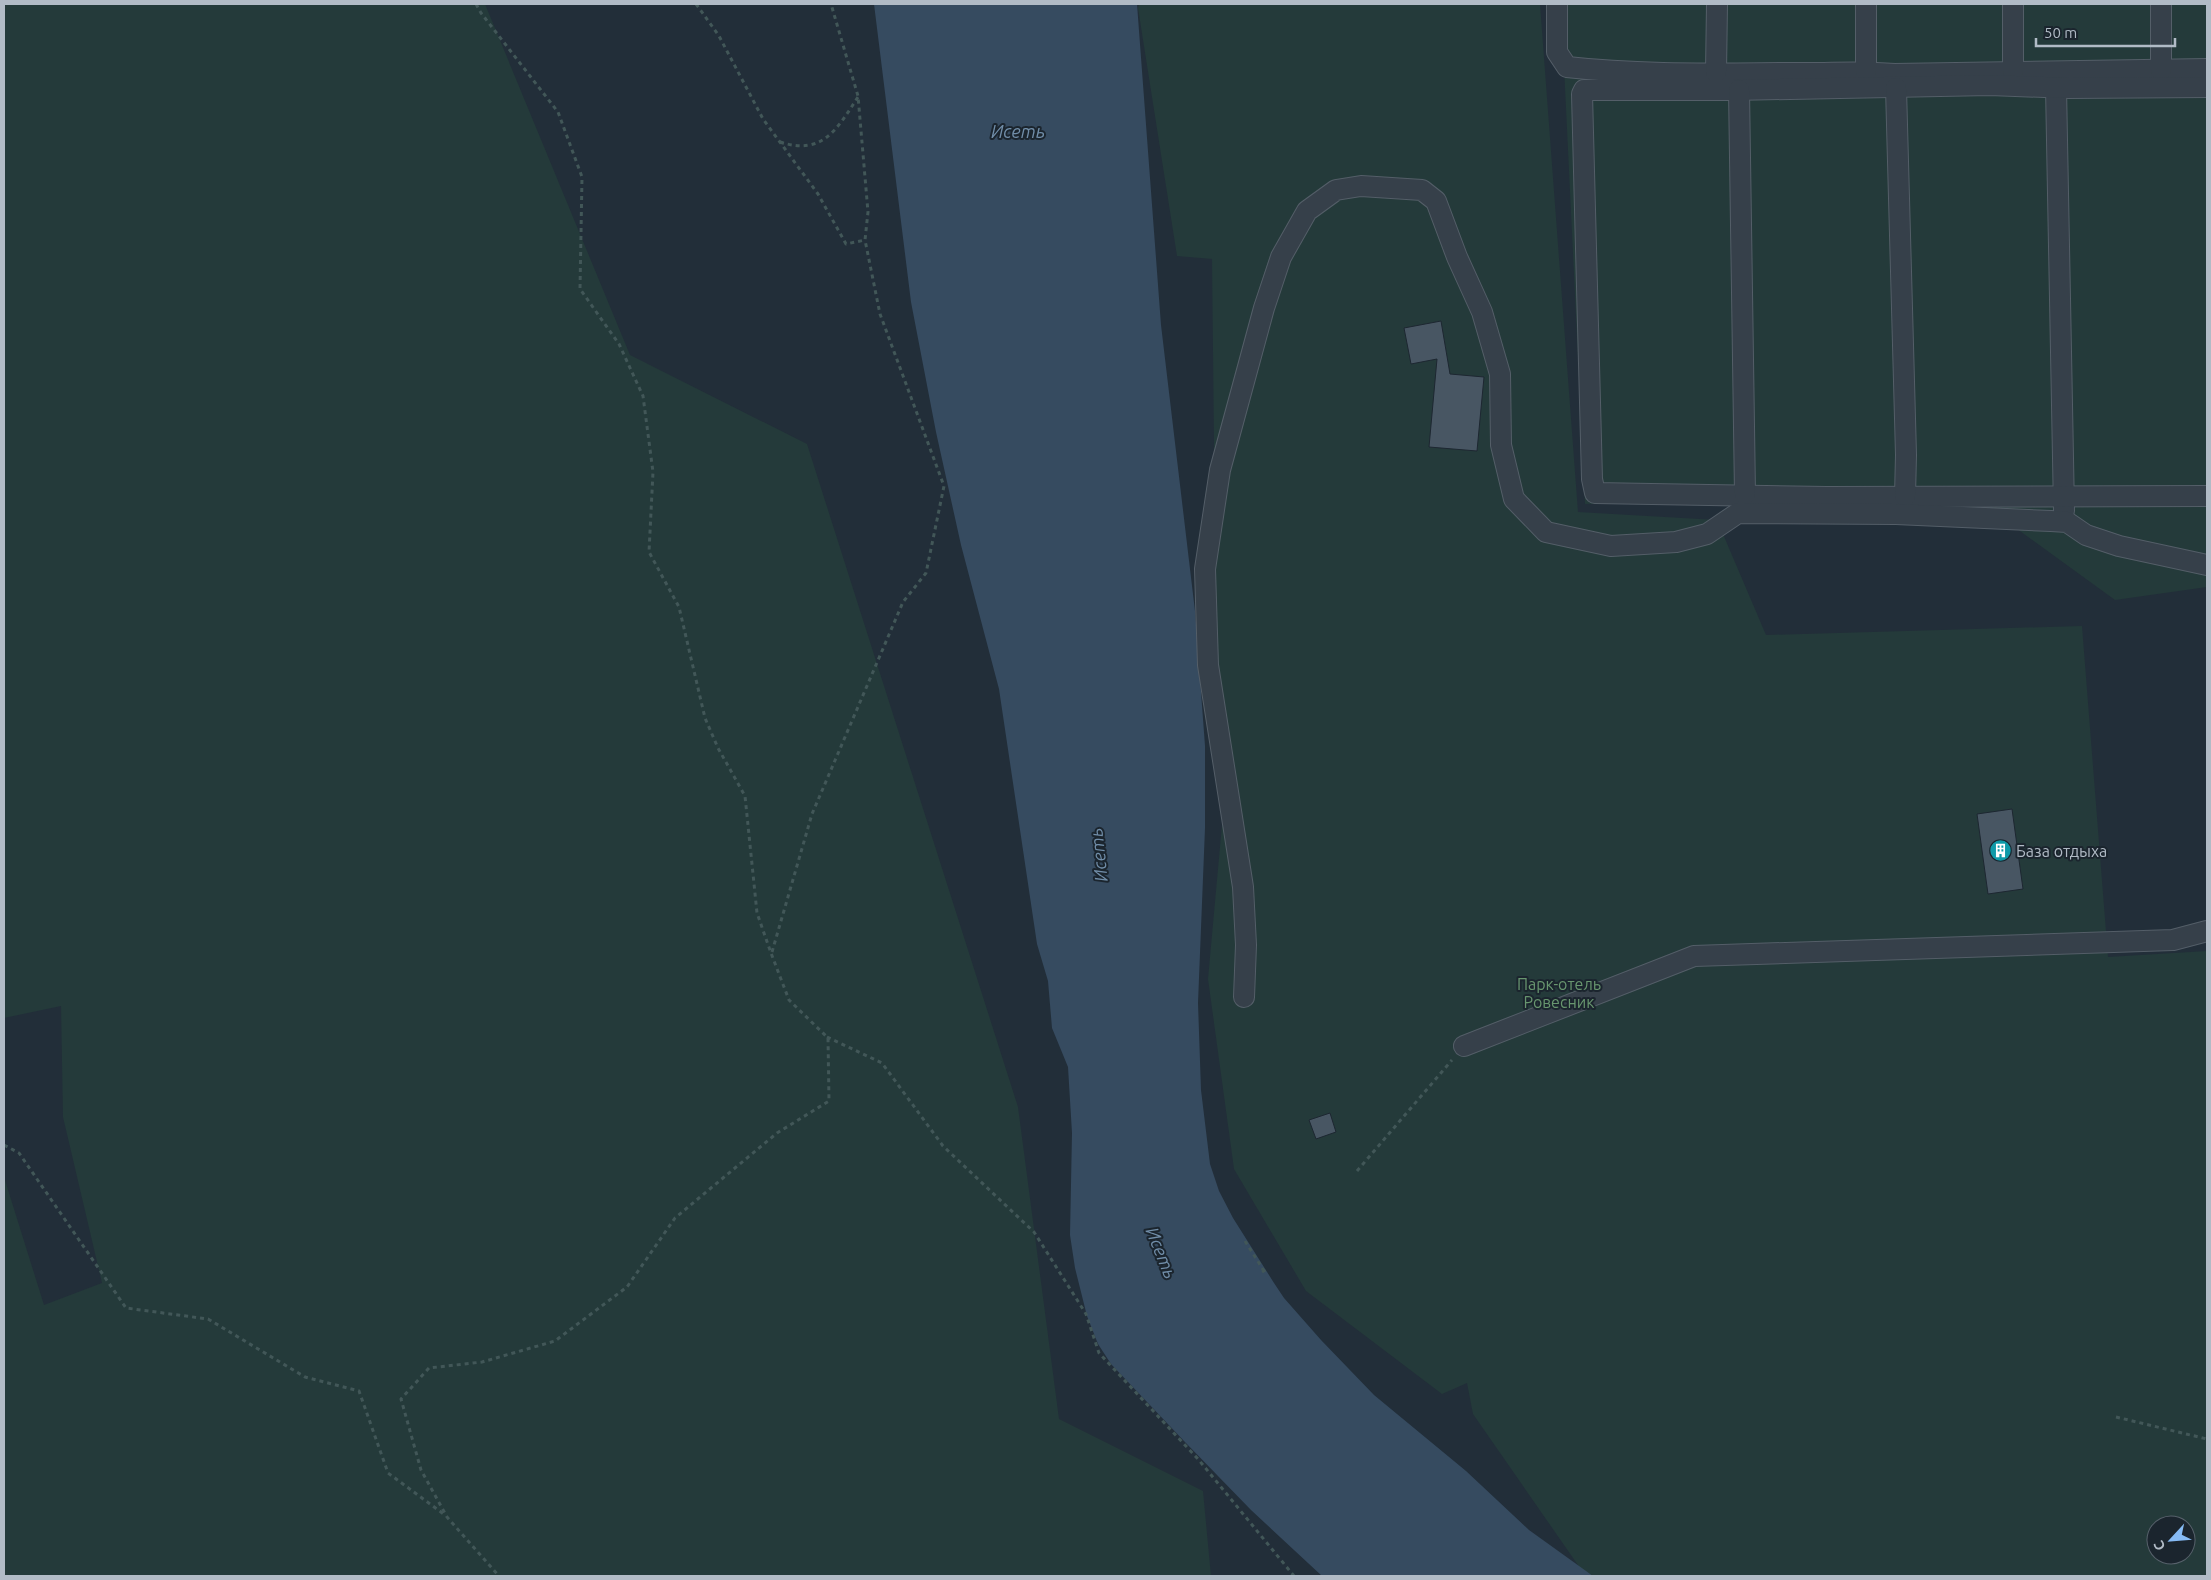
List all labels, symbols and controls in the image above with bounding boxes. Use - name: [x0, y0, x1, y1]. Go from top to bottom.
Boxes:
- scale bar: [2036, 15, 2175, 47]
- text: 50 m: [2044, 24, 2077, 41]
- water label: Исеть: [991, 121, 1045, 141]
- water label: Исеть: [1085, 827, 1111, 883]
- building icon: База отдыха: [1988, 839, 2012, 863]
- place label: База отдыха: [2016, 842, 2107, 860]
- park label: Парк-отель Ровесник: [1517, 975, 1601, 1011]
- water label: Исеть: [1143, 1224, 1181, 1281]
- north arrow: [2146, 1515, 2196, 1565]
- text: С: [2150, 1538, 2168, 1553]

